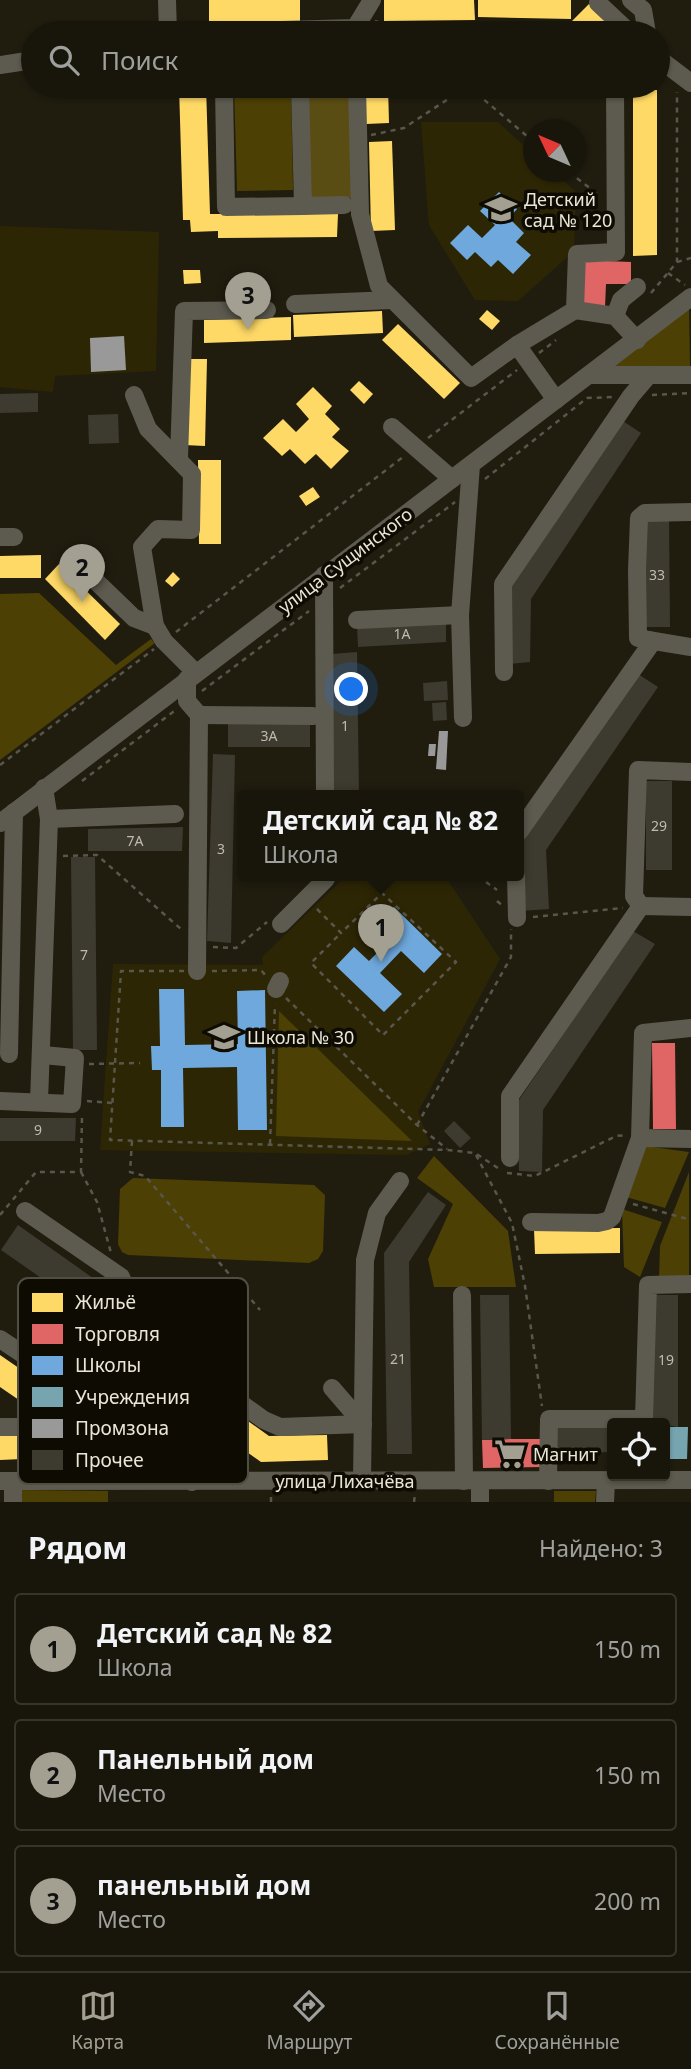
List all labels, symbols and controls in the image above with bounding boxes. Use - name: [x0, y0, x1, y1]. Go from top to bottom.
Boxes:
- search box: [21, 21, 670, 98]
- icon: search: [45, 41, 83, 79]
- text: Поиск: [101, 42, 178, 78]
- north arrow: [523, 119, 586, 182]
- place label: Детский сад № 120: [524, 187, 612, 232]
- school or university icon: Детский сад № 120: [484, 192, 518, 226]
- pin: 3: [225, 272, 271, 330]
- street label: улица Сущинского: [273, 502, 417, 618]
- pin: 2: [59, 544, 105, 602]
- house number: 33: [649, 565, 665, 584]
- house number: 1А: [394, 624, 411, 643]
- your location: [334, 672, 368, 706]
- house number: 1: [341, 716, 349, 735]
- house number: 3А: [261, 726, 278, 745]
- popup: [237, 790, 524, 881]
- text: Детский сад № 82: [263, 802, 498, 838]
- house number: 29: [651, 816, 667, 835]
- house number: 7А: [127, 831, 144, 850]
- text: Школа: [263, 838, 338, 870]
- house number: 3: [217, 839, 225, 858]
- pin: 1: [358, 904, 404, 962]
- house number: 7: [80, 945, 88, 964]
- school or university icon: Школа № 30: [207, 1020, 241, 1054]
- place label: Школа № 30: [247, 1025, 354, 1049]
- house number: 9: [34, 1120, 42, 1139]
- legend: [18, 1278, 248, 1484]
- text: Жильё: [75, 1289, 136, 1315]
- text: Торговля: [75, 1321, 160, 1347]
- house number: 21: [390, 1349, 406, 1368]
- house number: 19: [658, 1350, 674, 1369]
- text: Школы: [75, 1352, 141, 1378]
- text: Учреждения: [75, 1384, 190, 1410]
- text: Промзона: [75, 1415, 169, 1441]
- map controls: [607, 1418, 670, 1481]
- button: locate: [607, 1418, 670, 1481]
- supermarket icon: Магнит: [493, 1437, 527, 1471]
- place label: Магнит: [533, 1442, 598, 1466]
- text: Прочее: [75, 1447, 144, 1473]
- street label: улица Лихачёва: [276, 1469, 414, 1493]
- text: Рядом: [28, 1527, 127, 1568]
- text: Найдено: 3: [539, 1532, 663, 1564]
- text: Детский сад № 82: [97, 1615, 332, 1651]
- text: 1: [46, 1633, 60, 1665]
- text: 150 m: [594, 1633, 661, 1665]
- text: Школа: [97, 1651, 173, 1683]
- text: Панельный дом: [97, 1741, 314, 1777]
- text: 2: [46, 1759, 60, 1791]
- text: 150 m: [594, 1759, 661, 1791]
- text: Место: [97, 1777, 166, 1809]
- text: панельный дом: [97, 1867, 311, 1903]
- text: 3: [46, 1885, 60, 1917]
- text: 200 m: [594, 1885, 661, 1917]
- text: Место: [97, 1903, 166, 1935]
- tab: Карта: [71, 1987, 124, 2055]
- tab: Маршрут: [266, 1987, 352, 2055]
- tab: Сохранённые: [495, 1987, 620, 2055]

